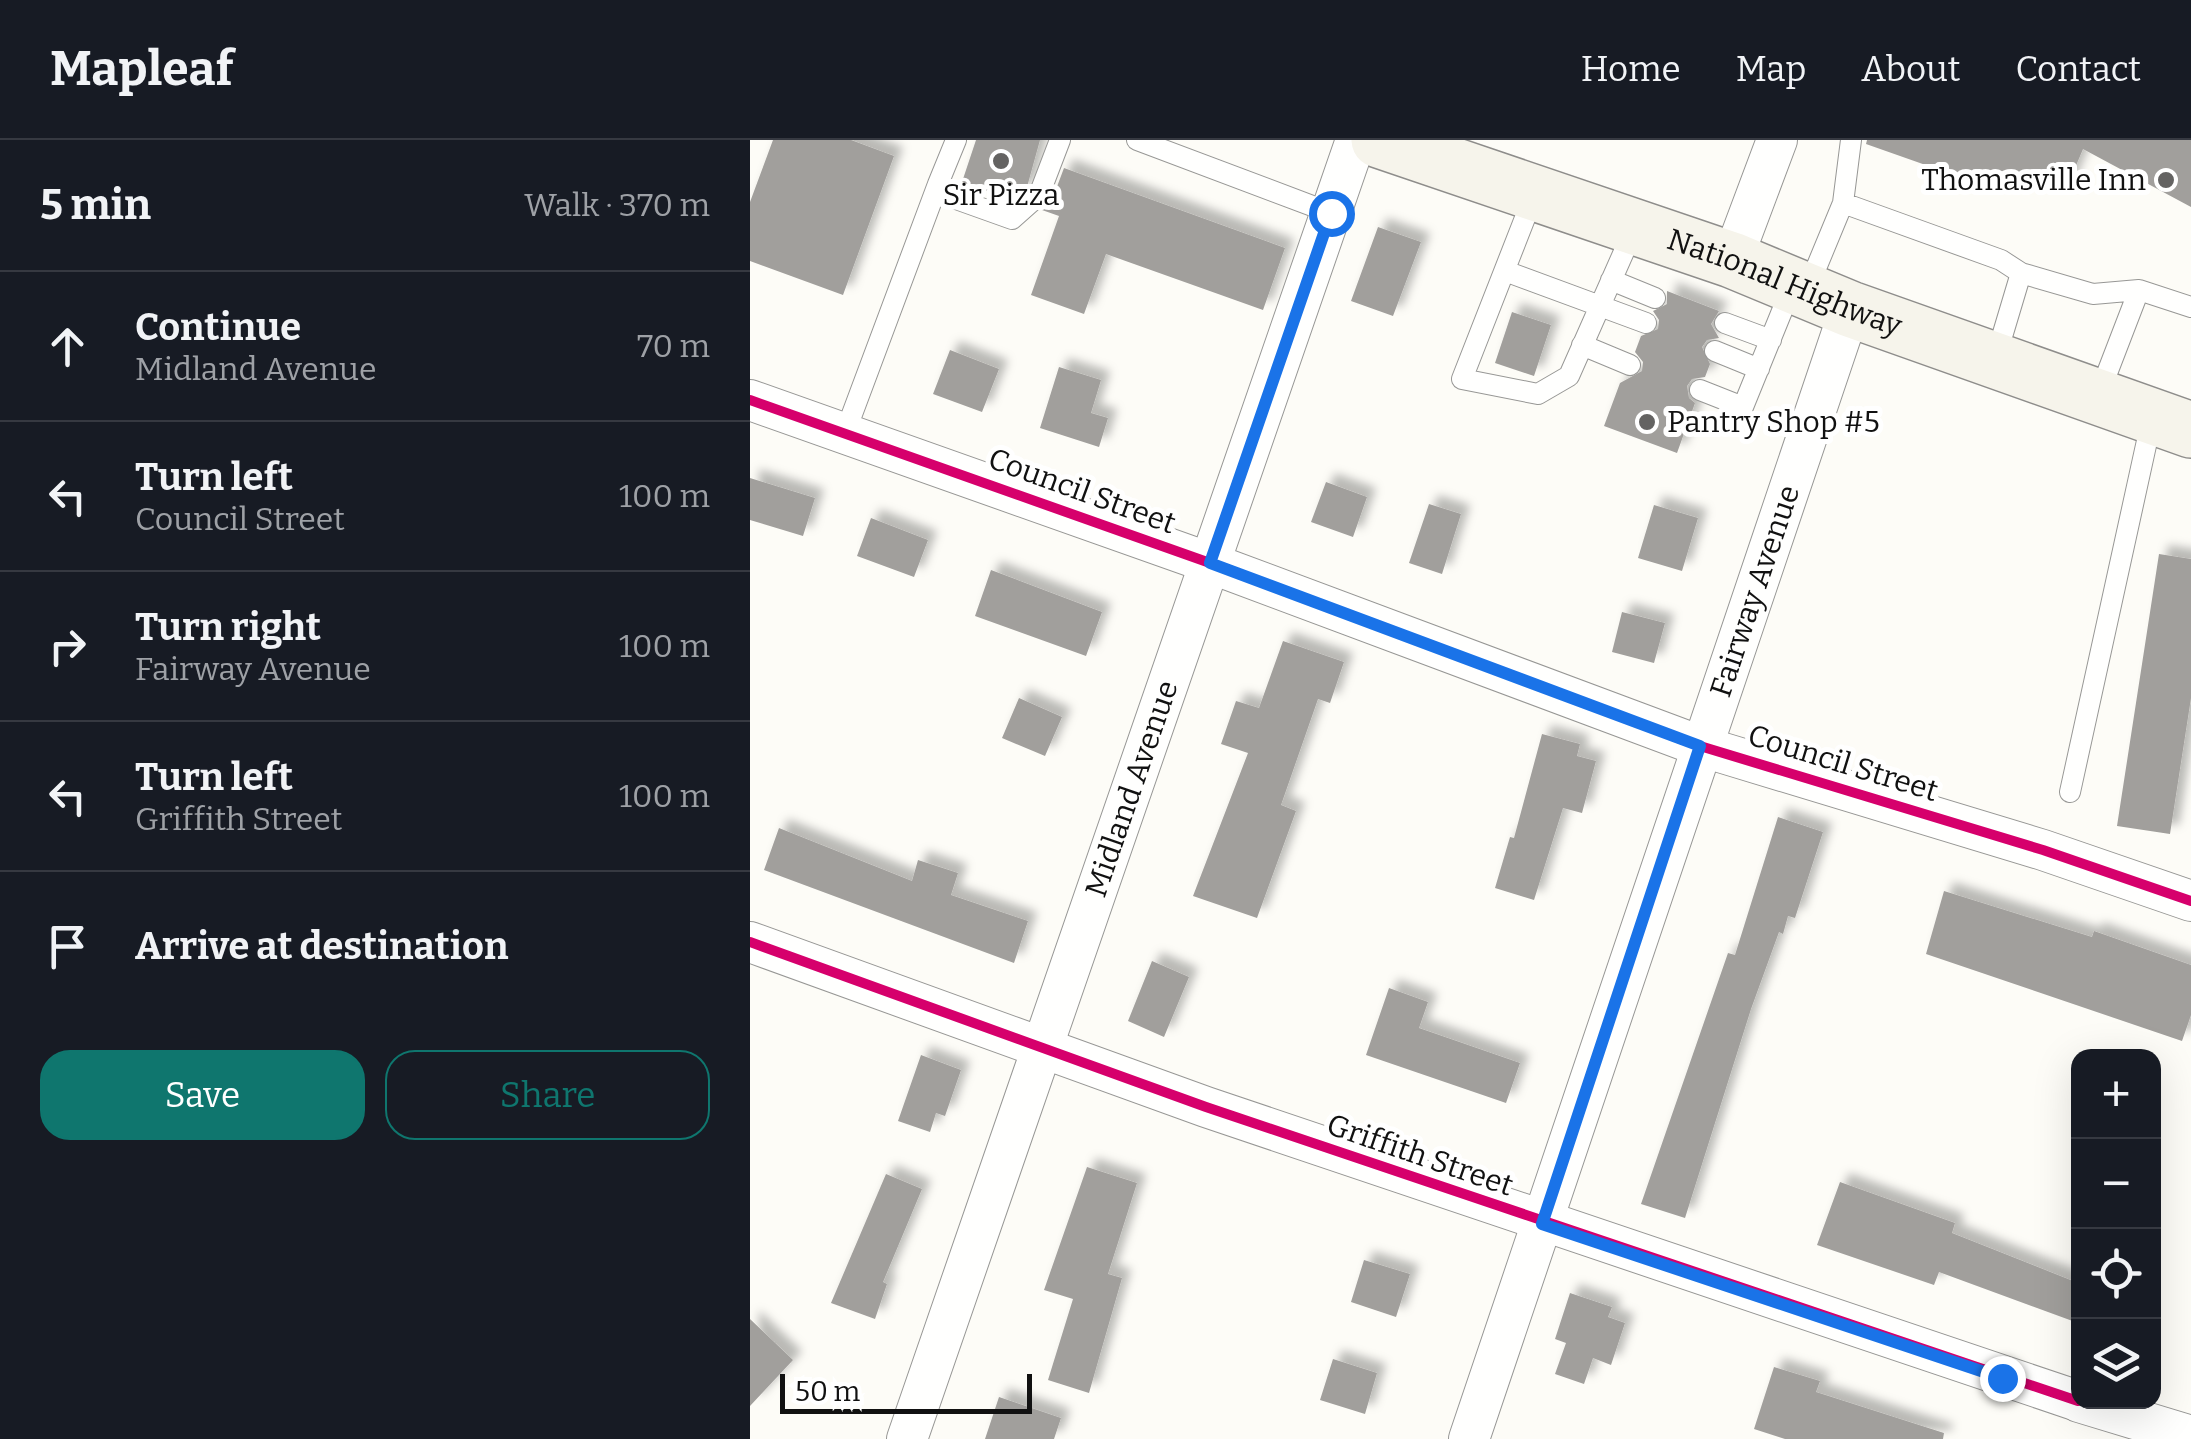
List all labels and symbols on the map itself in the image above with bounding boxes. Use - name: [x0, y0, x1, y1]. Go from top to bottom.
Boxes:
- marker: Sir Pizza: [990, 150, 1012, 172]
- place label: Thomasville Inn: [1921, 162, 2146, 198]
- marker: Thomasville Inn: [2155, 169, 2177, 191]
- place label: Sir Pizza: [942, 177, 1060, 213]
- route start: [1309, 191, 1355, 237]
- street label: National Highway: [1663, 221, 1907, 344]
- place label: Pantry Shop #5: [1667, 404, 1880, 440]
- marker: Pantry Shop #5: [1636, 411, 1658, 433]
- street label: Council Street: [983, 440, 1181, 542]
- street label: Fairway Avenue: [1703, 480, 1807, 701]
- street label: Midland Avenue: [1078, 676, 1186, 902]
- street label: Council Street: [1744, 717, 1942, 809]
- street label: Griffith Street: [1322, 1106, 1518, 1204]
- route end: [1980, 1356, 2026, 1402]
- scale bar: [780, 1369, 1032, 1414]

